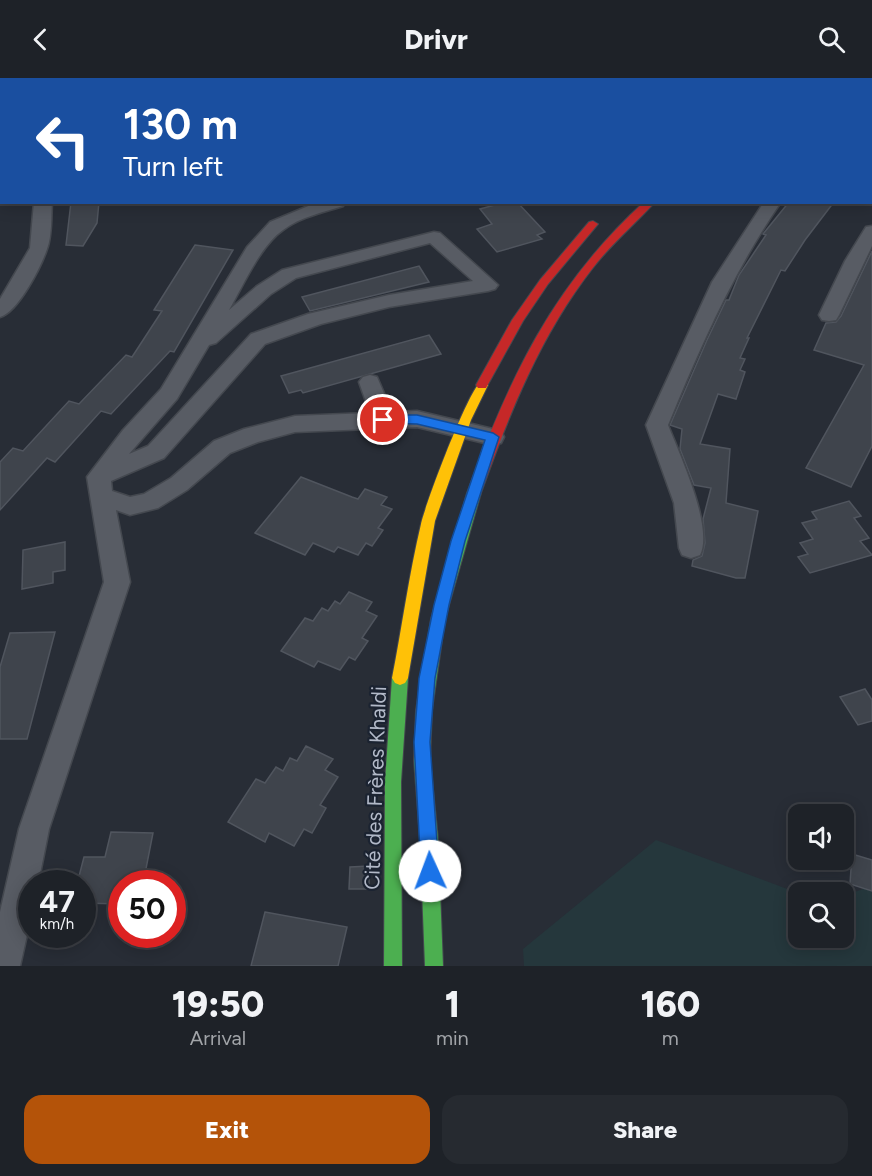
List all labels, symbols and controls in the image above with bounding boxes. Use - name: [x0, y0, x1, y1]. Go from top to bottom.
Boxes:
- icon: back: [24, 23, 57, 56]
- text: Drivr: [404, 23, 468, 56]
- icon: search: [815, 23, 848, 56]
- text: 130 m: [123, 99, 238, 150]
- icon: left: [24, 102, 102, 180]
- text: Turn left: [123, 150, 223, 183]
- pin: [357, 394, 408, 445]
- icon: arrive: [366, 403, 399, 436]
- street label: Cité des Frères Khaldi: [359, 686, 391, 890]
- map controls: [788, 804, 854, 948]
- button: sound: [788, 804, 854, 870]
- position arrow: [398, 839, 462, 903]
- speed limit sign: 50: [108, 870, 186, 948]
- button: search: [788, 882, 854, 948]
- text: 47: [39, 883, 75, 920]
- text: km/h: [40, 915, 74, 933]
- text: 19:50: [172, 983, 264, 1026]
- text: 1: [445, 983, 460, 1026]
- text: 160: [640, 983, 700, 1026]
- text: Arrival: [190, 1026, 246, 1050]
- text: min: [436, 1026, 469, 1050]
- text: m: [662, 1026, 679, 1050]
- button: Exit: [24, 1095, 430, 1164]
- button: Share: [442, 1095, 848, 1164]

